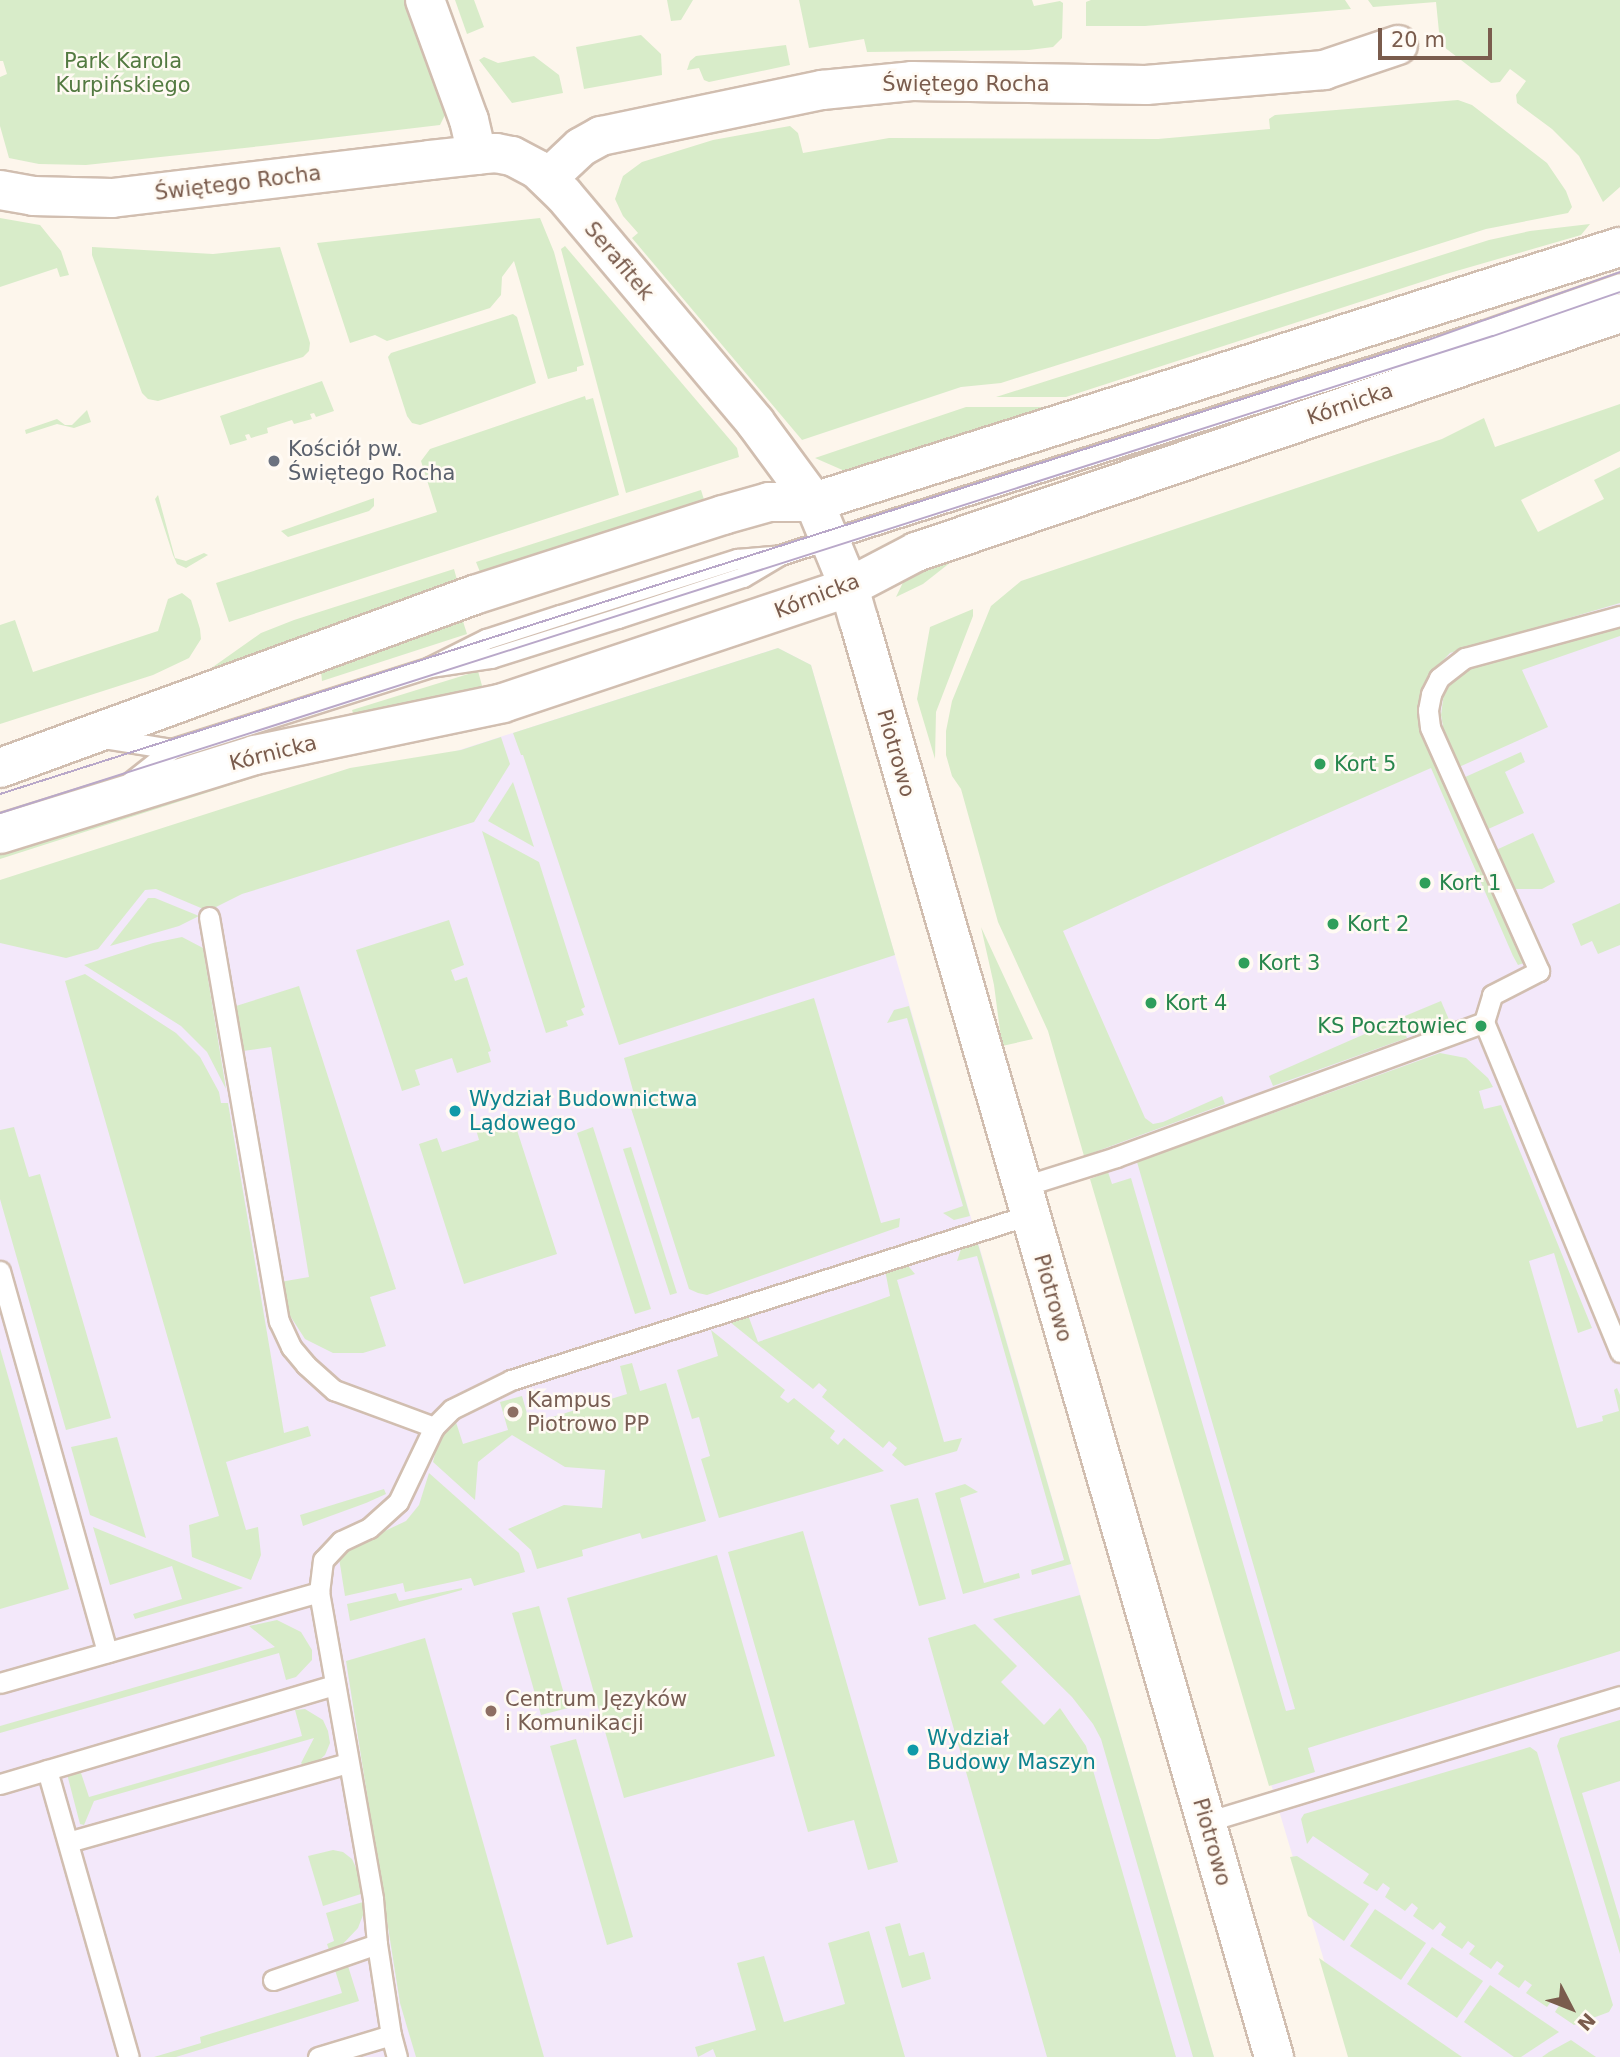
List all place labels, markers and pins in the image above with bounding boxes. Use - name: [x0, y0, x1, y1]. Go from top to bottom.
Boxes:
- place label: Kościół pw. Świętego Rocha: [288, 436, 455, 486]
- marker: Kościół pw. Świętego Rocha: [266, 453, 282, 469]
- place label: Kort 5: [1334, 751, 1396, 777]
- marker: Kort 5: [1312, 756, 1328, 772]
- place label: Kort 1: [1439, 870, 1501, 896]
- marker: Kort 1: [1417, 875, 1433, 891]
- place label: Kort 2: [1347, 911, 1409, 937]
- marker: Kort 2: [1325, 916, 1341, 932]
- place label: Kort 3: [1258, 950, 1320, 976]
- marker: Kort 3: [1236, 955, 1252, 971]
- place label: Kort 4: [1165, 990, 1227, 1016]
- marker: Kort 4: [1143, 995, 1159, 1011]
- place label: KS Pocztowiec: [1317, 1013, 1467, 1039]
- marker: KS Pocztowiec: [1473, 1018, 1489, 1034]
- place label: Wydział Budownictwa Lądowego: [469, 1086, 698, 1136]
- marker: Wydział Budownictwa Lądowego: [447, 1103, 463, 1119]
- place label: Kampus Piotrowo PP: [527, 1387, 649, 1437]
- marker: Kampus Piotrowo PP: [505, 1404, 521, 1420]
- place label: Centrum Języków i Komunikacji: [505, 1686, 687, 1736]
- marker: Centrum Języków i Komunikacji: [483, 1703, 499, 1719]
- place label: Wydział Budowy Maszyn: [927, 1725, 1096, 1775]
- marker: Wydział Budowy Maszyn: [905, 1742, 921, 1758]

